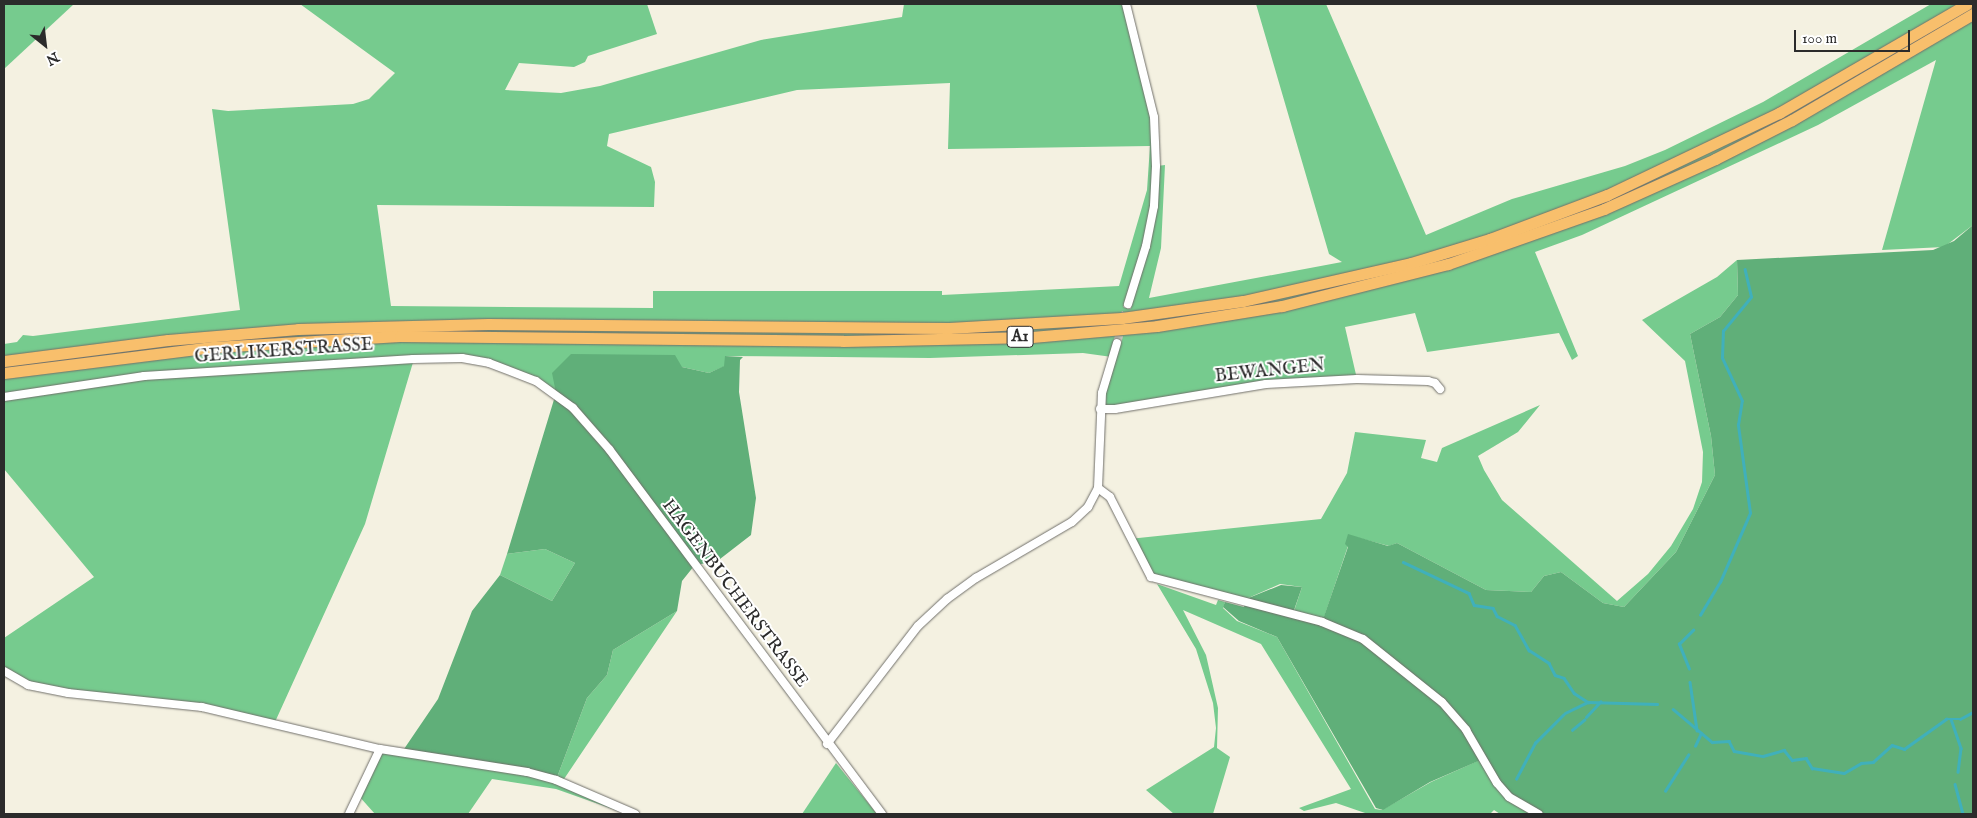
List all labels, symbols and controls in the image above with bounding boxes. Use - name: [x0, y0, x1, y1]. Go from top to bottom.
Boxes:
- north arrow: [20, 20, 70, 70]
- scale bar: [1797, 20, 1913, 52]
- text: 100 m: [1802, 29, 1837, 48]
- text: N: [43, 47, 62, 69]
- road number: A1: [1006, 324, 1034, 351]
- street label: GERLIKERSTRASSE: [194, 335, 374, 369]
- street label: BEWANGEN: [1214, 355, 1326, 389]
- street label: HAGENBUCHERSTRASSE: [656, 496, 812, 692]

